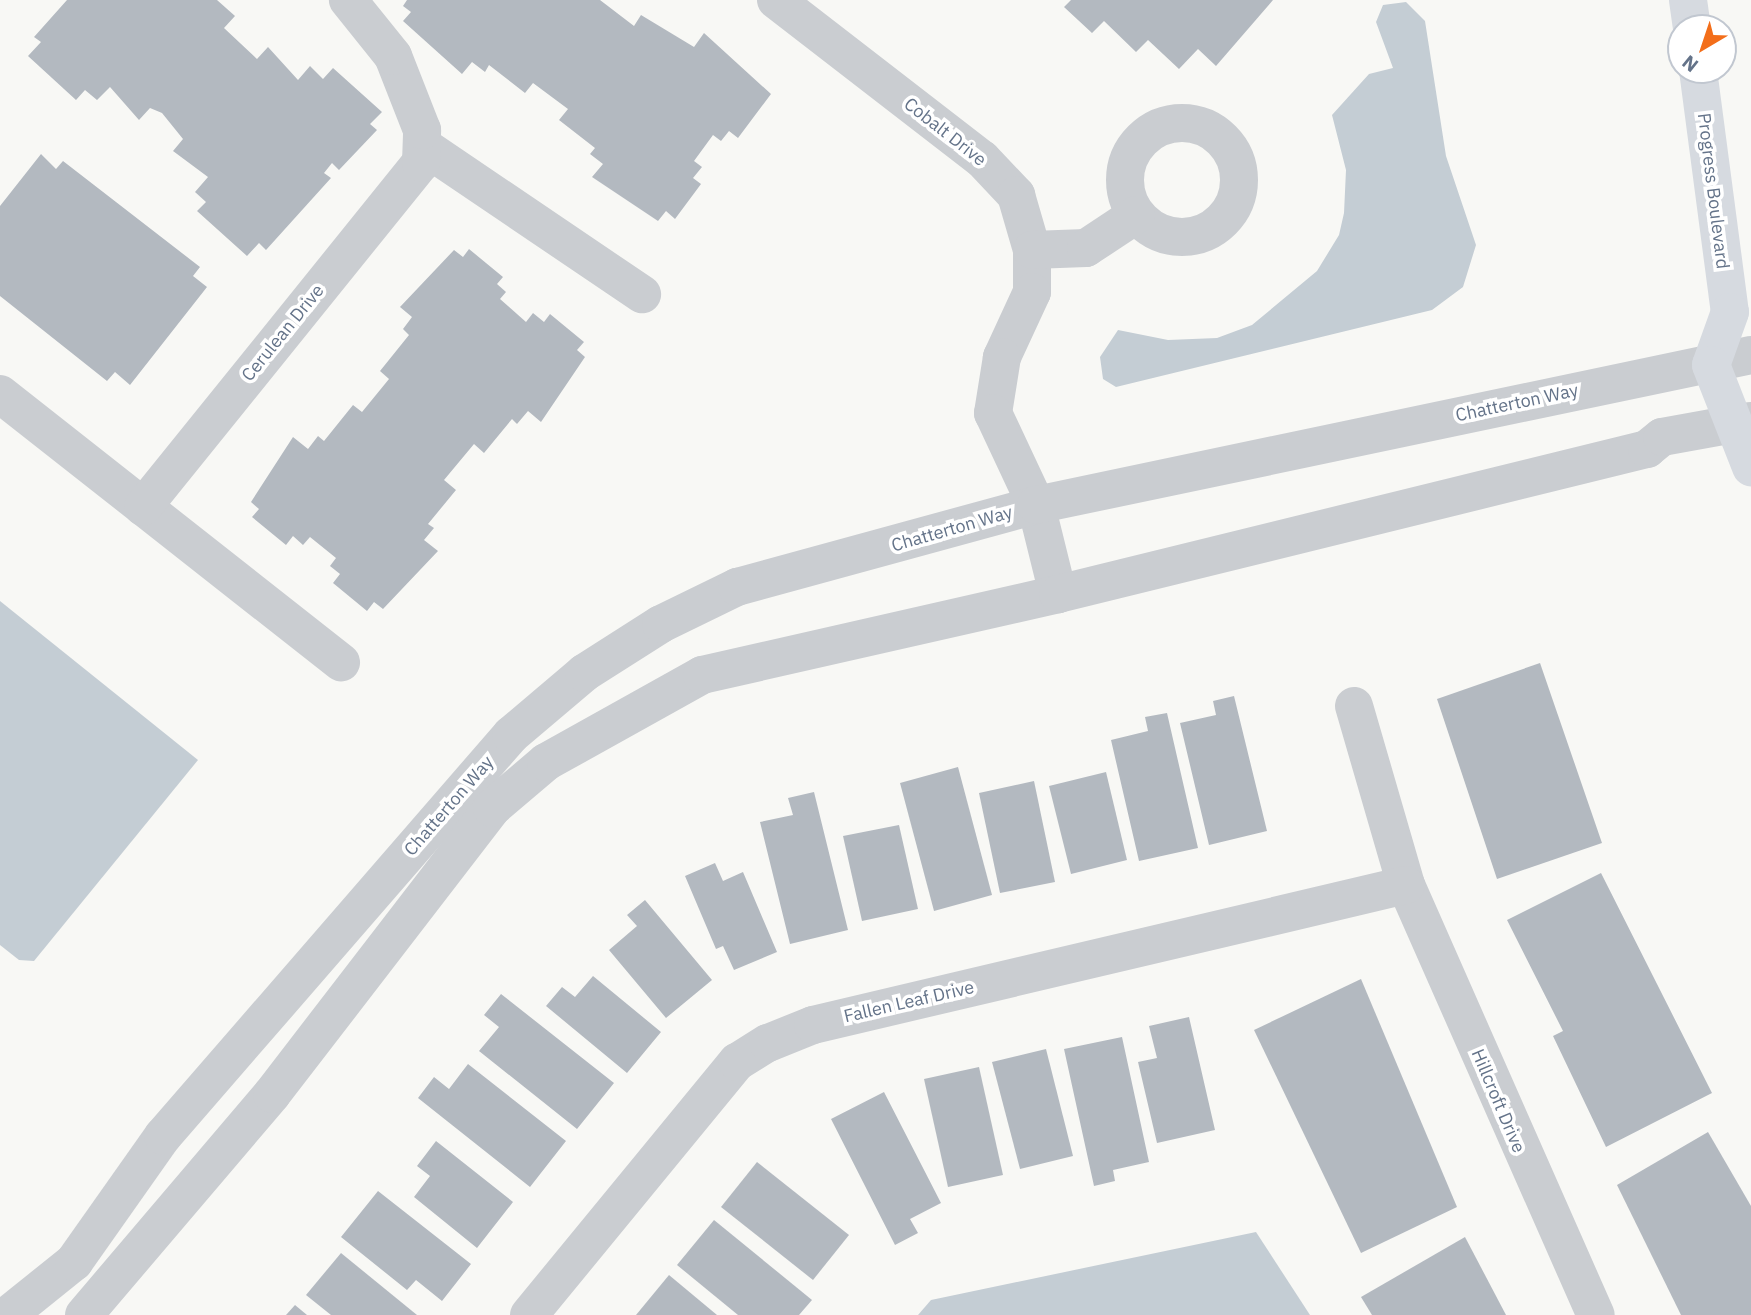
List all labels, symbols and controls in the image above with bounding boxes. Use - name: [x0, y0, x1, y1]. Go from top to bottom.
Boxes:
- north arrow: [1667, 14, 1737, 84]
- text: N: [1677, 50, 1703, 77]
- street label: Cobalt Drive: [900, 93, 990, 171]
- street label: Progress Boulevard: [1693, 112, 1733, 270]
- street label: Cerulean Drive: [237, 280, 329, 386]
- street label: Chatterton Way: [1454, 379, 1580, 427]
- street label: Chatterton Way: [889, 501, 1015, 557]
- street label: Chatterton Way: [400, 752, 498, 860]
- street label: Fallen Leaf Drive: [842, 976, 976, 1028]
- street label: Hillcroft Drive: [1466, 1046, 1530, 1156]

